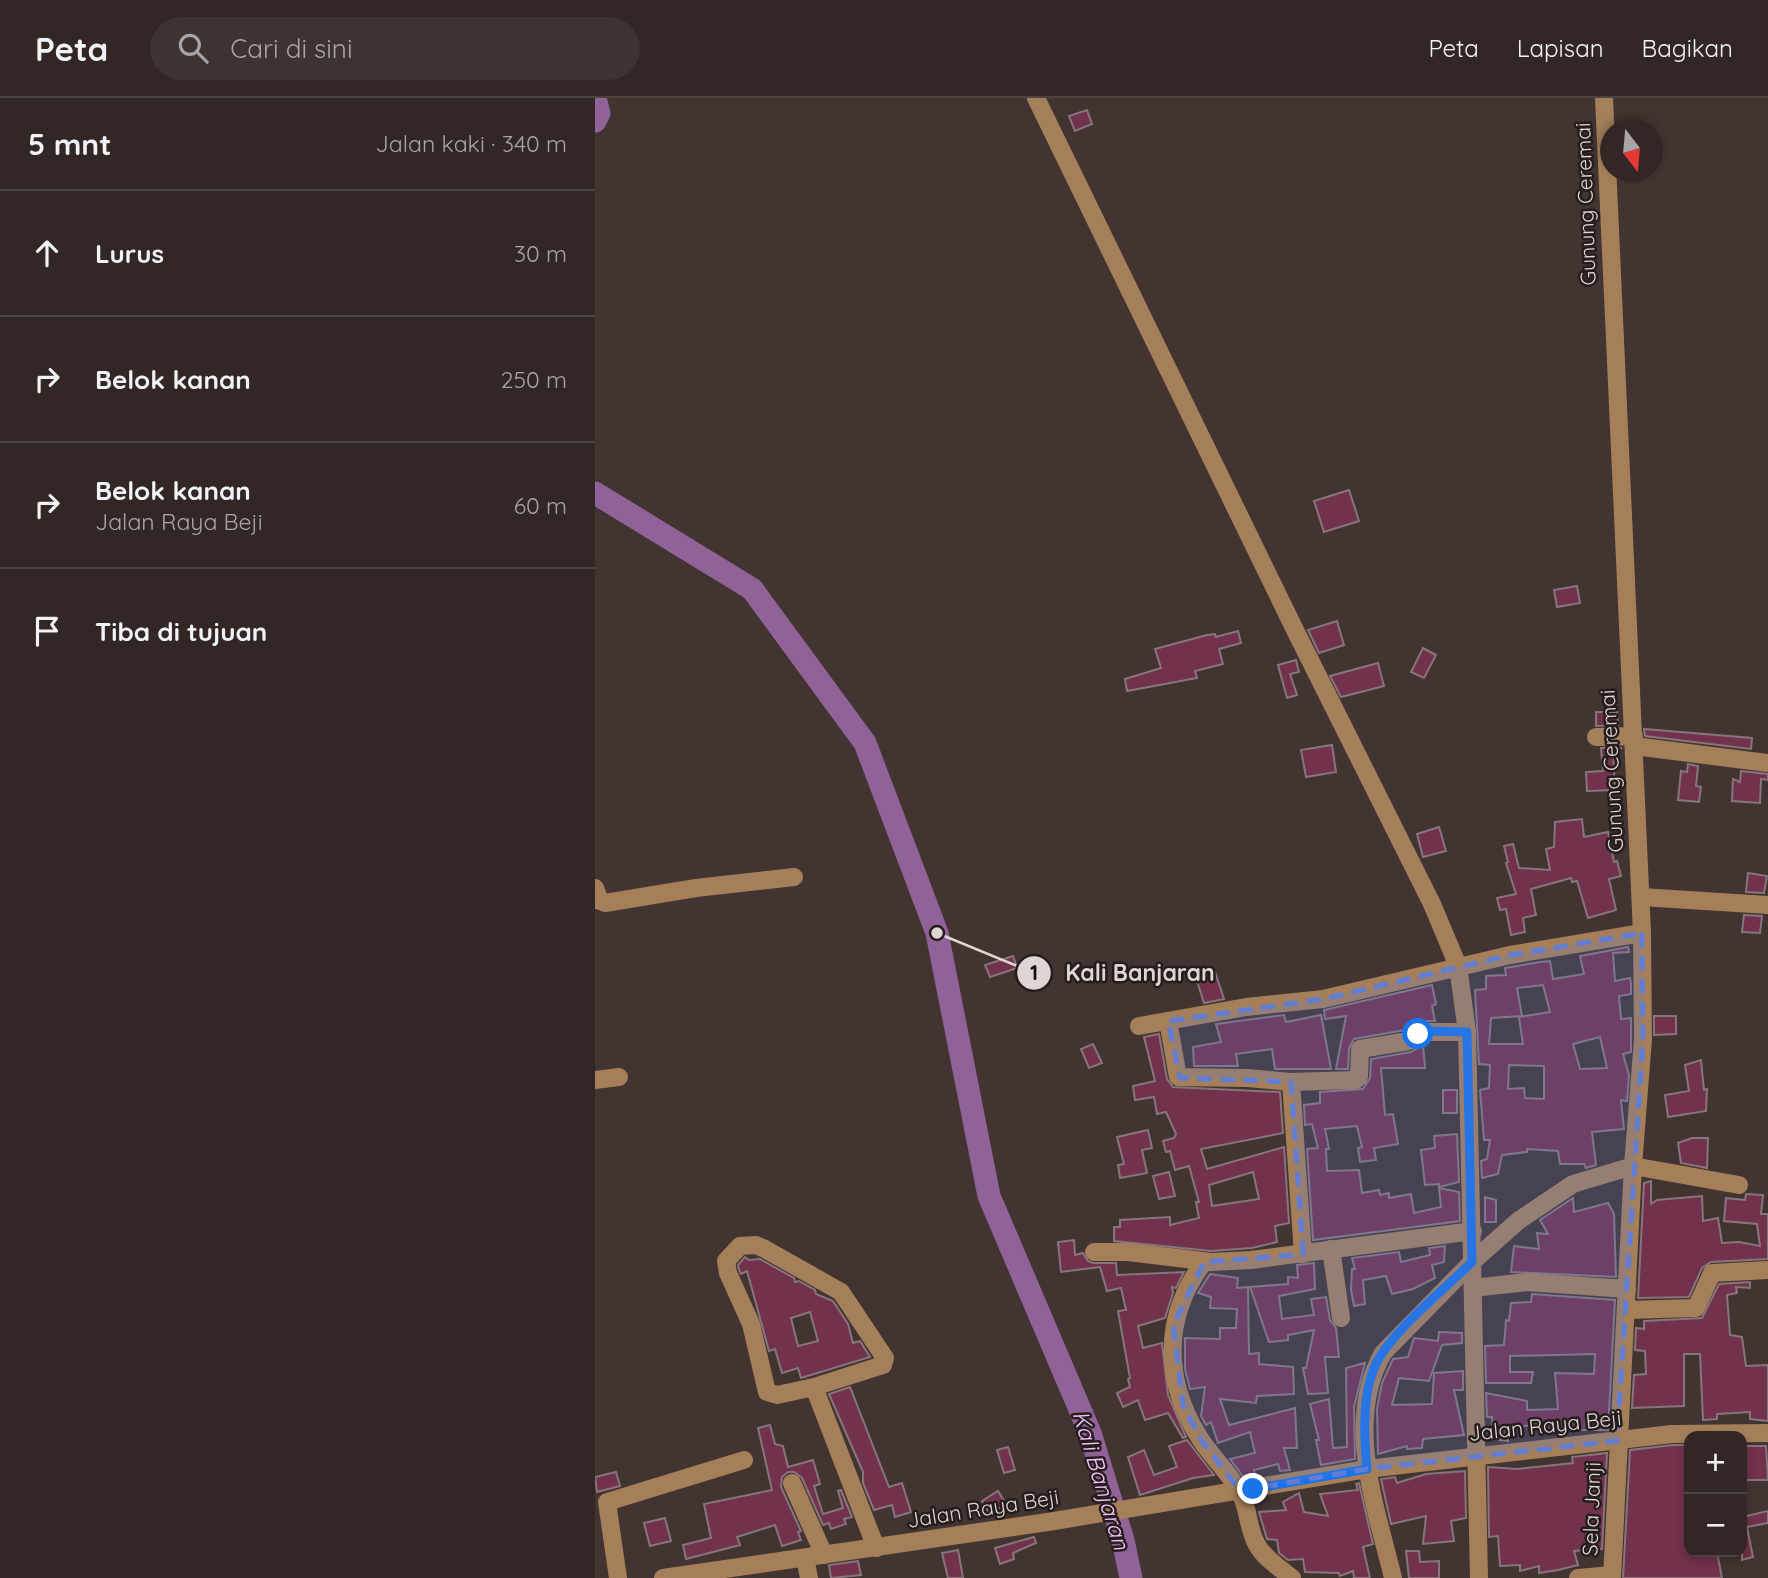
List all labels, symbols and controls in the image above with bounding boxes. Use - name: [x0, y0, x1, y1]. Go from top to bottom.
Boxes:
- search box: [150, 17, 640, 80]
- text: Peta: [35, 28, 108, 69]
- icon: search: [174, 29, 212, 67]
- text: Cari di sini: [230, 32, 352, 65]
- text: Peta: [1428, 33, 1479, 63]
- text: Lapisan: [1517, 33, 1604, 63]
- text: Bagikan: [1642, 33, 1733, 63]
- north arrow: [1600, 119, 1663, 182]
- street label: Gunung Ceremai: [1569, 122, 1601, 286]
- text: 5 mnt: [28, 125, 112, 163]
- text: Jalan kaki · 340 m: [376, 129, 567, 158]
- icon: ahead: [28, 234, 66, 272]
- text: Lurus: [95, 237, 164, 270]
- text: 30 m: [514, 239, 567, 268]
- icon: right: [28, 360, 66, 398]
- text: Belok kanan: [95, 363, 251, 396]
- text: 250 m: [501, 365, 567, 394]
- text: Belok kanan: [95, 474, 251, 507]
- icon: right: [28, 486, 66, 524]
- text: 60 m: [514, 491, 567, 520]
- text: Jalan Raya Beji: [95, 507, 263, 536]
- icon: arrive: [28, 612, 66, 650]
- text: Tiba di tujuan: [95, 615, 267, 648]
- street label: Gunung Ceremai: [1594, 689, 1628, 853]
- callout: Kali Banjaran: [1017, 951, 1229, 995]
- text: Kali Banjaran: [1065, 958, 1215, 987]
- text: 1: [1030, 959, 1038, 985]
- route start: [1402, 1018, 1433, 1049]
- street label: Jalan Raya Beji: [1467, 1404, 1622, 1446]
- water label: Kali Banjaran: [1067, 1407, 1137, 1554]
- map controls: [1684, 1431, 1747, 1557]
- button: +: [1684, 1431, 1747, 1494]
- street label: Sela Janji: [1576, 1462, 1606, 1556]
- route end: [1237, 1473, 1268, 1504]
- street label: Jalan Raya Beji: [905, 1483, 1060, 1533]
- button: −: [1684, 1494, 1747, 1557]

